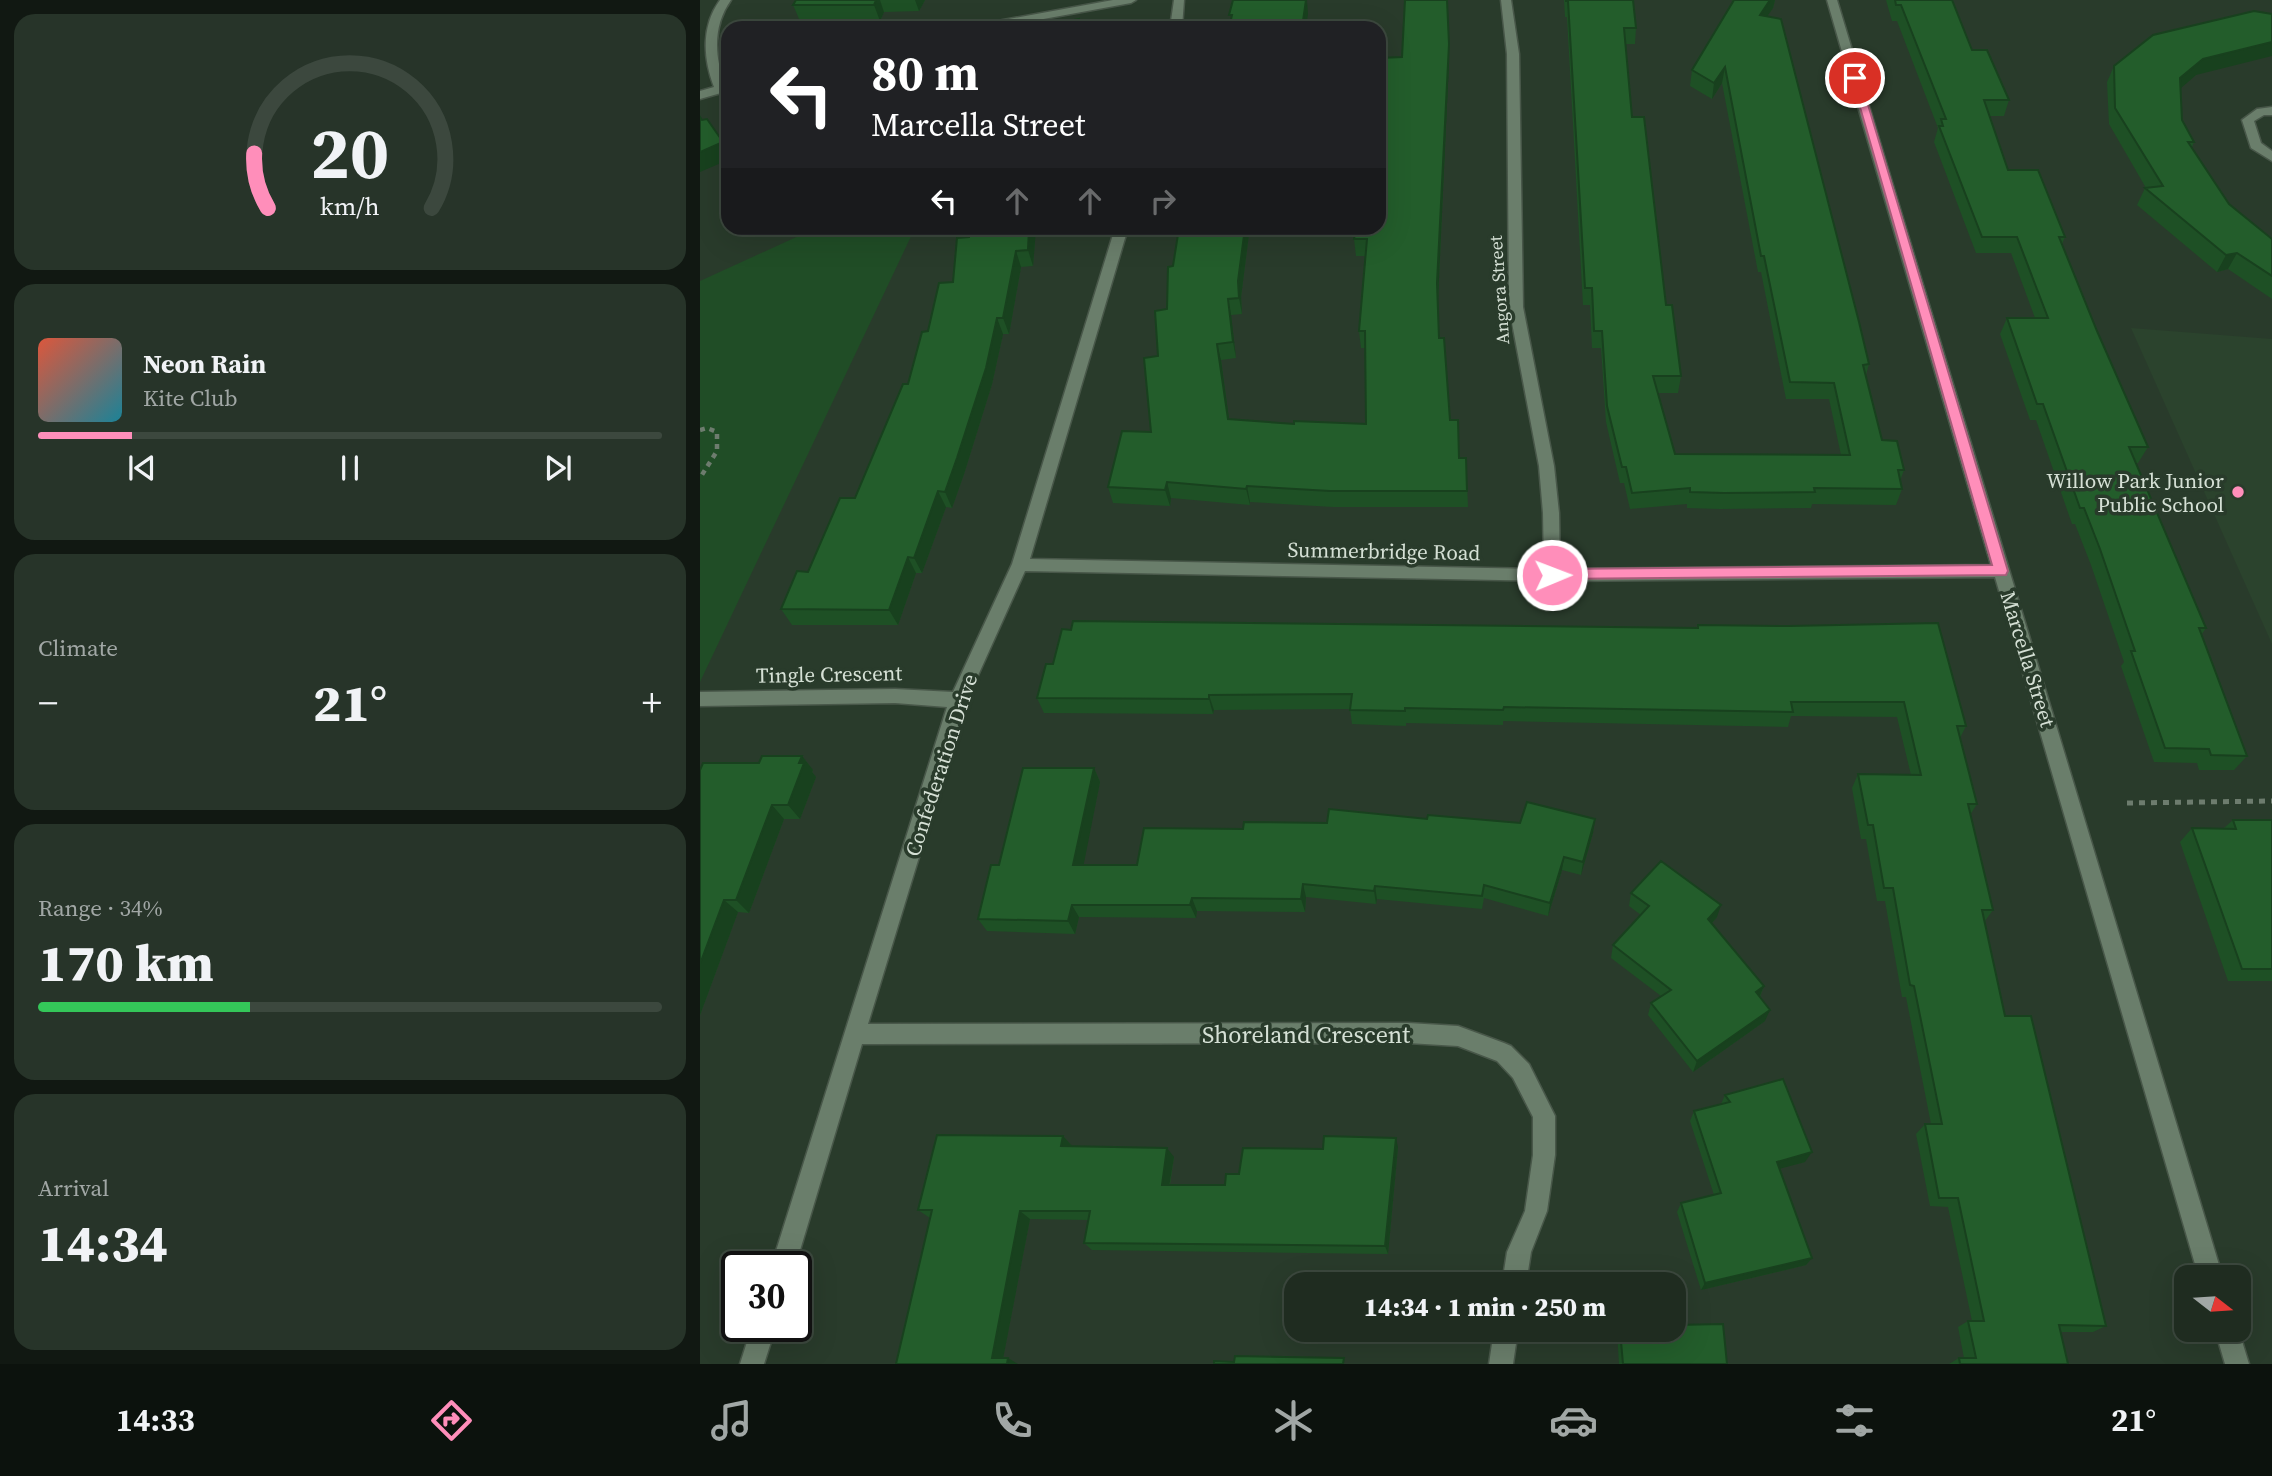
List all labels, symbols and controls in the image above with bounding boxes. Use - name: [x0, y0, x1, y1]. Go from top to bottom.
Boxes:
- text: 80 m: [871, 39, 979, 106]
- pin: [1825, 48, 1885, 108]
- icon: left: [756, 49, 847, 140]
- icon: arrive: [1836, 59, 1874, 97]
- text: 20: [311, 103, 389, 202]
- text: Marcella Street: [871, 103, 1085, 147]
- icon: left: [925, 182, 963, 220]
- icon: ahead: [998, 182, 1036, 220]
- icon: ahead: [1071, 182, 1109, 220]
- icon: right: [1144, 182, 1182, 220]
- text: km/h: [320, 189, 380, 223]
- street label: Angora Street: [1483, 235, 1515, 345]
- text: Neon Rain: [143, 346, 266, 382]
- text: Kite Club: [143, 382, 238, 414]
- icon: previous: [123, 449, 161, 487]
- icon: pause: [331, 449, 369, 487]
- icon: next: [539, 449, 577, 487]
- place label: Willow Park Junior Public School: [2046, 466, 2224, 519]
- marker: Willow Park Junior Public School: [2230, 484, 2246, 500]
- street label: Summerbridge Road: [1287, 535, 1481, 567]
- position arrow: [1515, 538, 1589, 612]
- street label: Marcella Street: [1994, 587, 2062, 731]
- text: Climate: [38, 632, 118, 664]
- street label: Tingle Crescent: [756, 658, 903, 690]
- text: 21°: [313, 667, 387, 738]
- street label: Confederation Drive: [898, 670, 984, 860]
- text: −: [38, 677, 58, 729]
- text: +: [642, 677, 662, 729]
- text: Range · 34%: [38, 892, 163, 924]
- text: 170 km: [38, 927, 214, 998]
- street label: Shoreland Crescent: [1202, 1018, 1410, 1051]
- text: Arrival: [38, 1172, 109, 1204]
- text: 14:34: [38, 1207, 168, 1278]
- speed limit sign: 30: [721, 1251, 812, 1342]
- north arrow: [2174, 1265, 2250, 1342]
- map controls: [2174, 1265, 2251, 1342]
- text: 14:34 · 1 min · 250 m: [1364, 1289, 1606, 1325]
- icon: directions: [427, 1396, 476, 1445]
- icon: music: [707, 1396, 756, 1445]
- icon: phone: [988, 1396, 1037, 1445]
- icon: climate: [1269, 1396, 1318, 1445]
- icon: car: [1549, 1396, 1598, 1445]
- icon: filters: [1830, 1396, 1879, 1445]
- text: 14:33: [116, 1398, 195, 1442]
- text: 21°: [2111, 1398, 2156, 1442]

